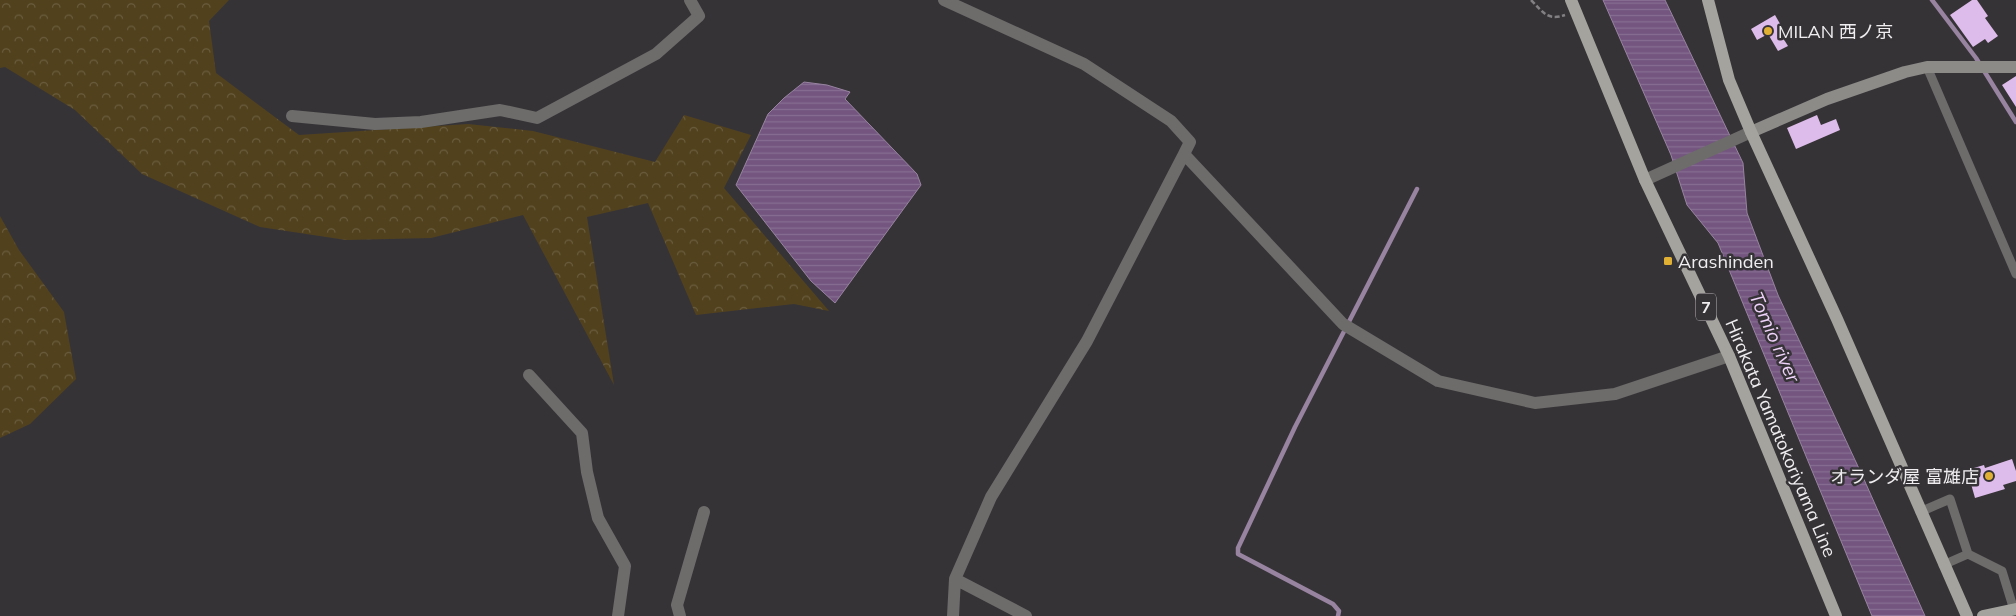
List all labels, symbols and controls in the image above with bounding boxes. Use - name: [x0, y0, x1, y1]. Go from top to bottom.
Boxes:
- place label: MILAN 西ノ京: [1778, 20, 1893, 43]
- marker: MILAN 西ノ京: [1762, 25, 1774, 37]
- place label: Arashinden: [1678, 250, 1774, 273]
- marker: Arashinden: [1662, 255, 1674, 267]
- water label: Tomio river: [1744, 288, 1806, 387]
- road number: 7: [1696, 294, 1716, 320]
- street label: Hirakata Yamatokoriyama Line: [1720, 315, 1842, 561]
- place label: オランダ屋 富雄店: [1830, 465, 1979, 488]
- marker: オランダ屋 富雄店: [1983, 470, 1995, 482]

